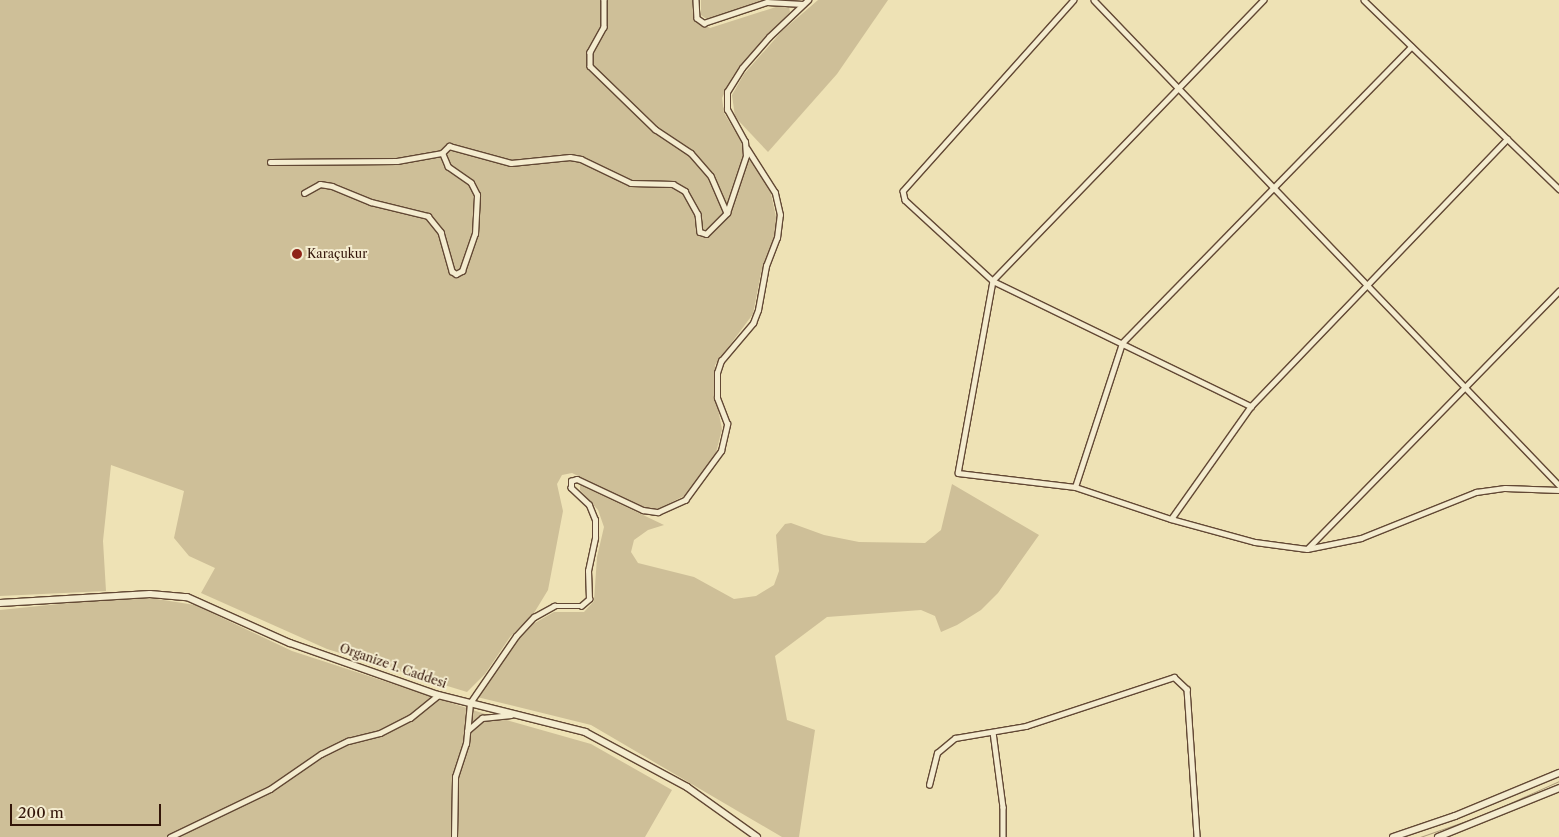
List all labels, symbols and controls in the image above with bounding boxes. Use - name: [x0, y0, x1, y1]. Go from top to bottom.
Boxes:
- place label: Karaçukur: [307, 247, 367, 261]
- marker: Karaçukur: [291, 248, 303, 260]
- street label: Organize 1. Caddesi: [338, 641, 448, 691]
- scale bar: [12, 794, 164, 826]
- text: 200 m: [18, 803, 64, 822]

